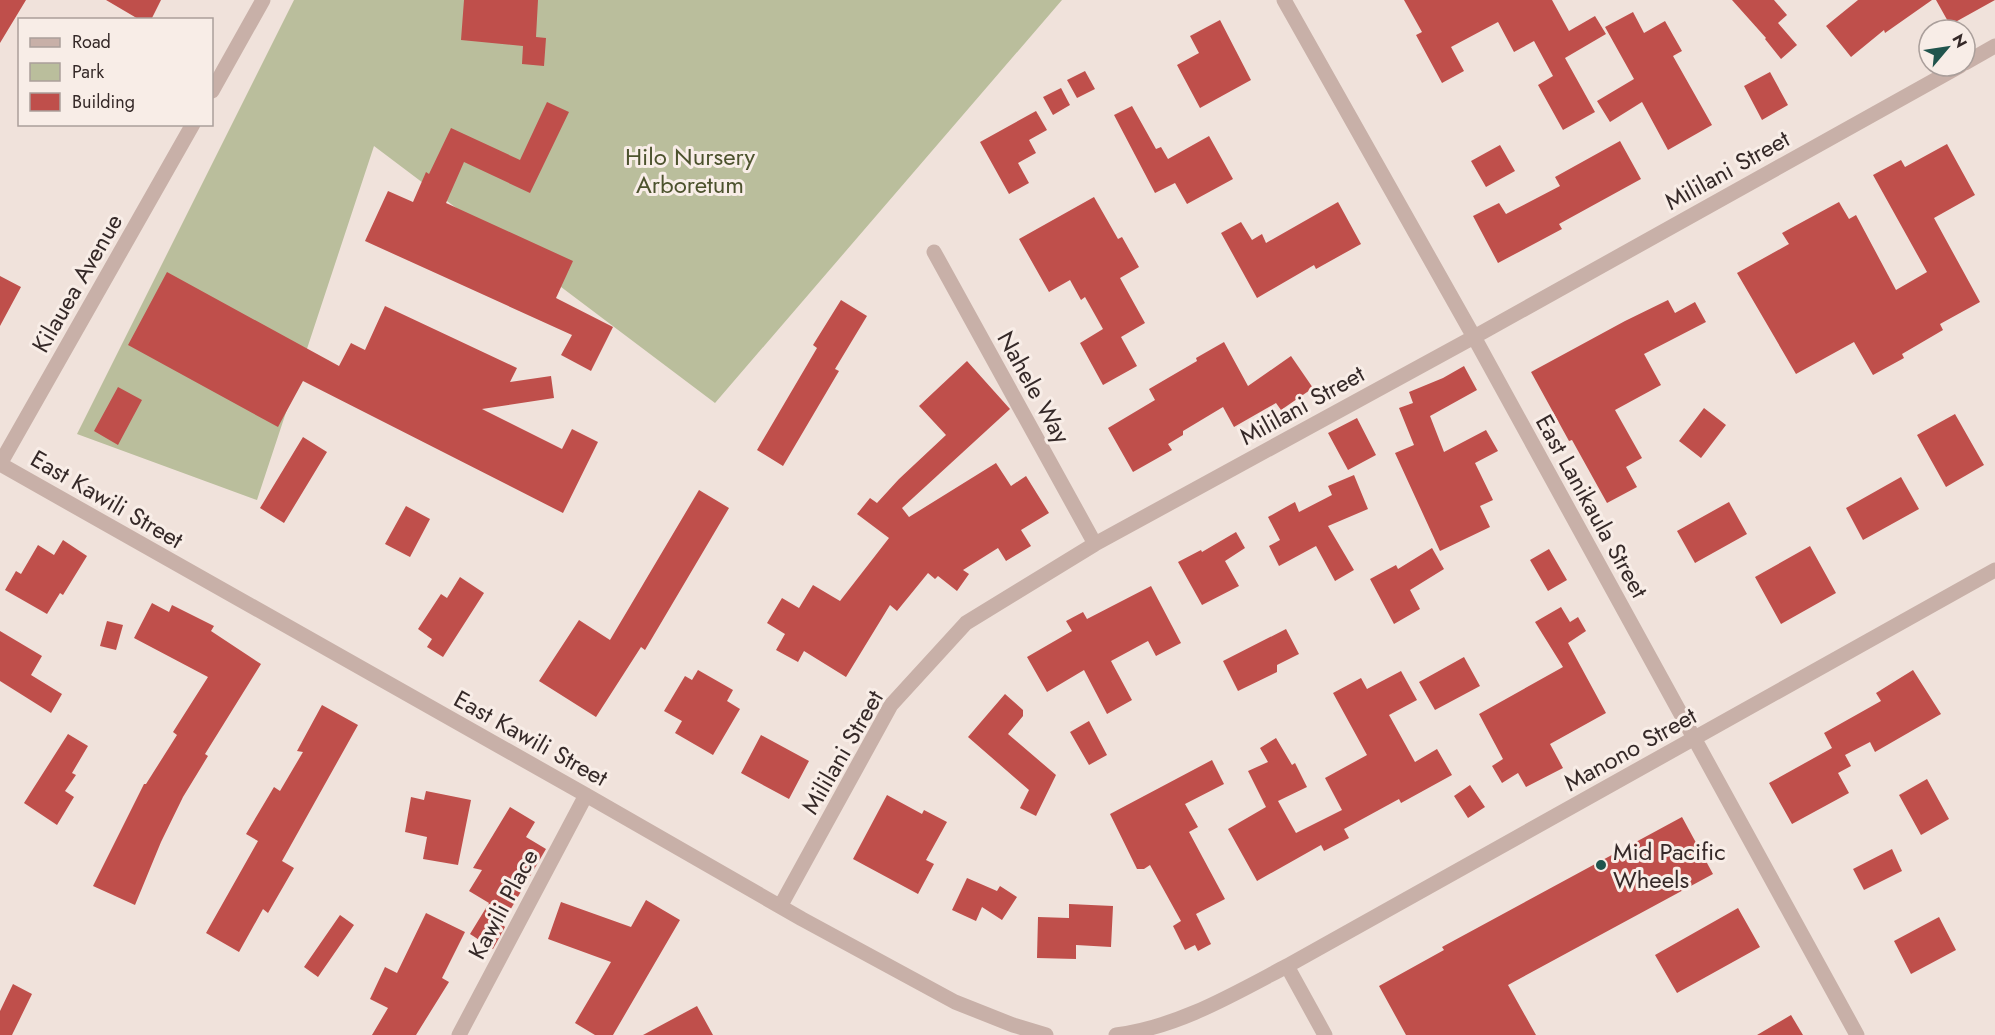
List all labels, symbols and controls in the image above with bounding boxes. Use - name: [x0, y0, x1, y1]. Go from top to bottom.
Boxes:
- legend: [18, 18, 213, 126]
- north arrow: [1917, 18, 1977, 78]
- text: Road: [72, 29, 111, 55]
- text: N: [1947, 30, 1973, 52]
- text: Park: [72, 59, 104, 85]
- text: Building: [72, 89, 135, 115]
- street label: Mililani Street: [1658, 121, 1796, 219]
- park label: Hilo Nursery Arboretum: [625, 139, 756, 202]
- street label: Kilauea Avenue: [23, 207, 131, 359]
- street label: Nahele Way: [989, 324, 1079, 450]
- street label: Mililani Street: [1233, 356, 1371, 454]
- street label: East Lanikaula Street: [1527, 408, 1657, 604]
- street label: East Kawili Street: [24, 441, 190, 557]
- street label: East Kawili Street: [448, 681, 615, 795]
- street label: Mililani Street: [792, 683, 892, 820]
- street label: Manono Street: [1557, 698, 1703, 800]
- place label: Mid Pacific Wheels: [1613, 834, 1726, 897]
- street label: Kawili Place: [459, 843, 547, 965]
- marker: Mid Pacific Wheels: [1594, 858, 1608, 872]

